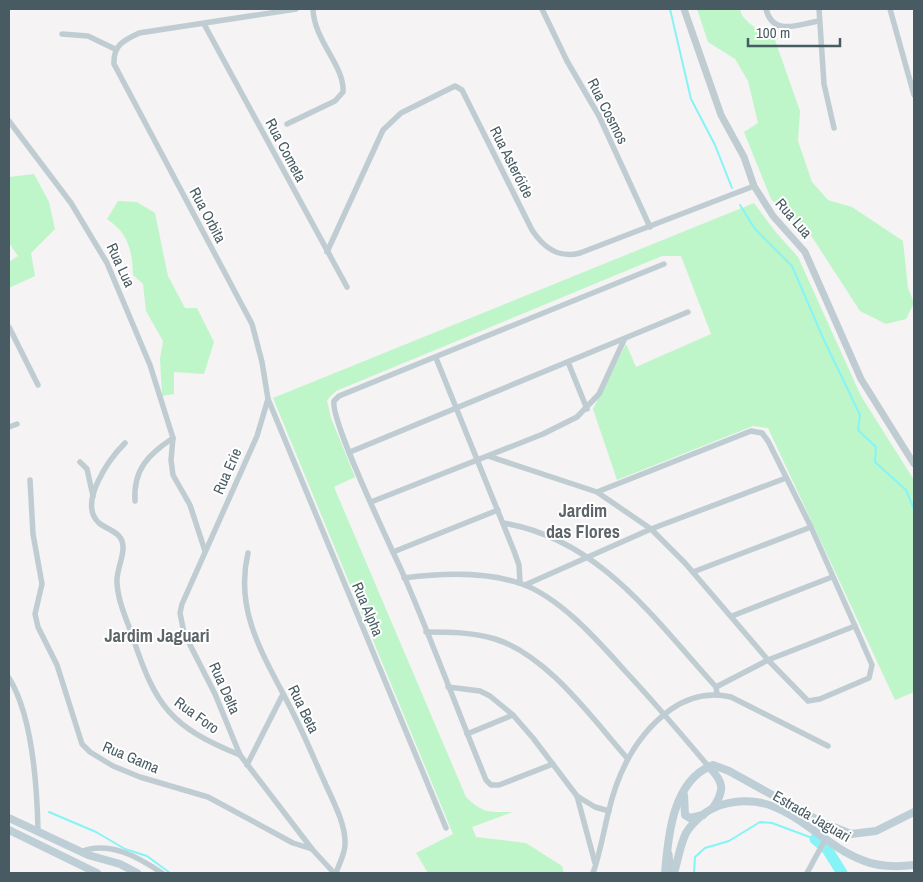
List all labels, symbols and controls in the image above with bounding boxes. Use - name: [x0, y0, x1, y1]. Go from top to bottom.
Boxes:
- scale bar: [748, 15, 840, 47]
- text: 100 m: [756, 22, 790, 43]
- street label: Rua Cosmos: [583, 75, 633, 147]
- street label: Rua Cometa: [261, 115, 312, 186]
- street label: Rua Asteróide: [485, 122, 539, 202]
- street label: Rua Orbita: [185, 184, 231, 247]
- street label: Rua Lua: [771, 194, 817, 243]
- street label: Rua Lua: [102, 239, 140, 291]
- street label: Rua Erie: [208, 444, 247, 497]
- district label: Jardim das Flores: [546, 498, 620, 544]
- street label: Rua Alpha: [347, 579, 389, 639]
- district label: Jardim Jaguari: [104, 623, 210, 648]
- street label: Rua Delta: [204, 659, 246, 717]
- street label: Rua Beta: [283, 681, 325, 737]
- street label: Rua Foro: [170, 692, 224, 738]
- street label: Rua Gama: [100, 736, 163, 778]
- street label: Estrada Jaguari: [769, 785, 855, 847]

